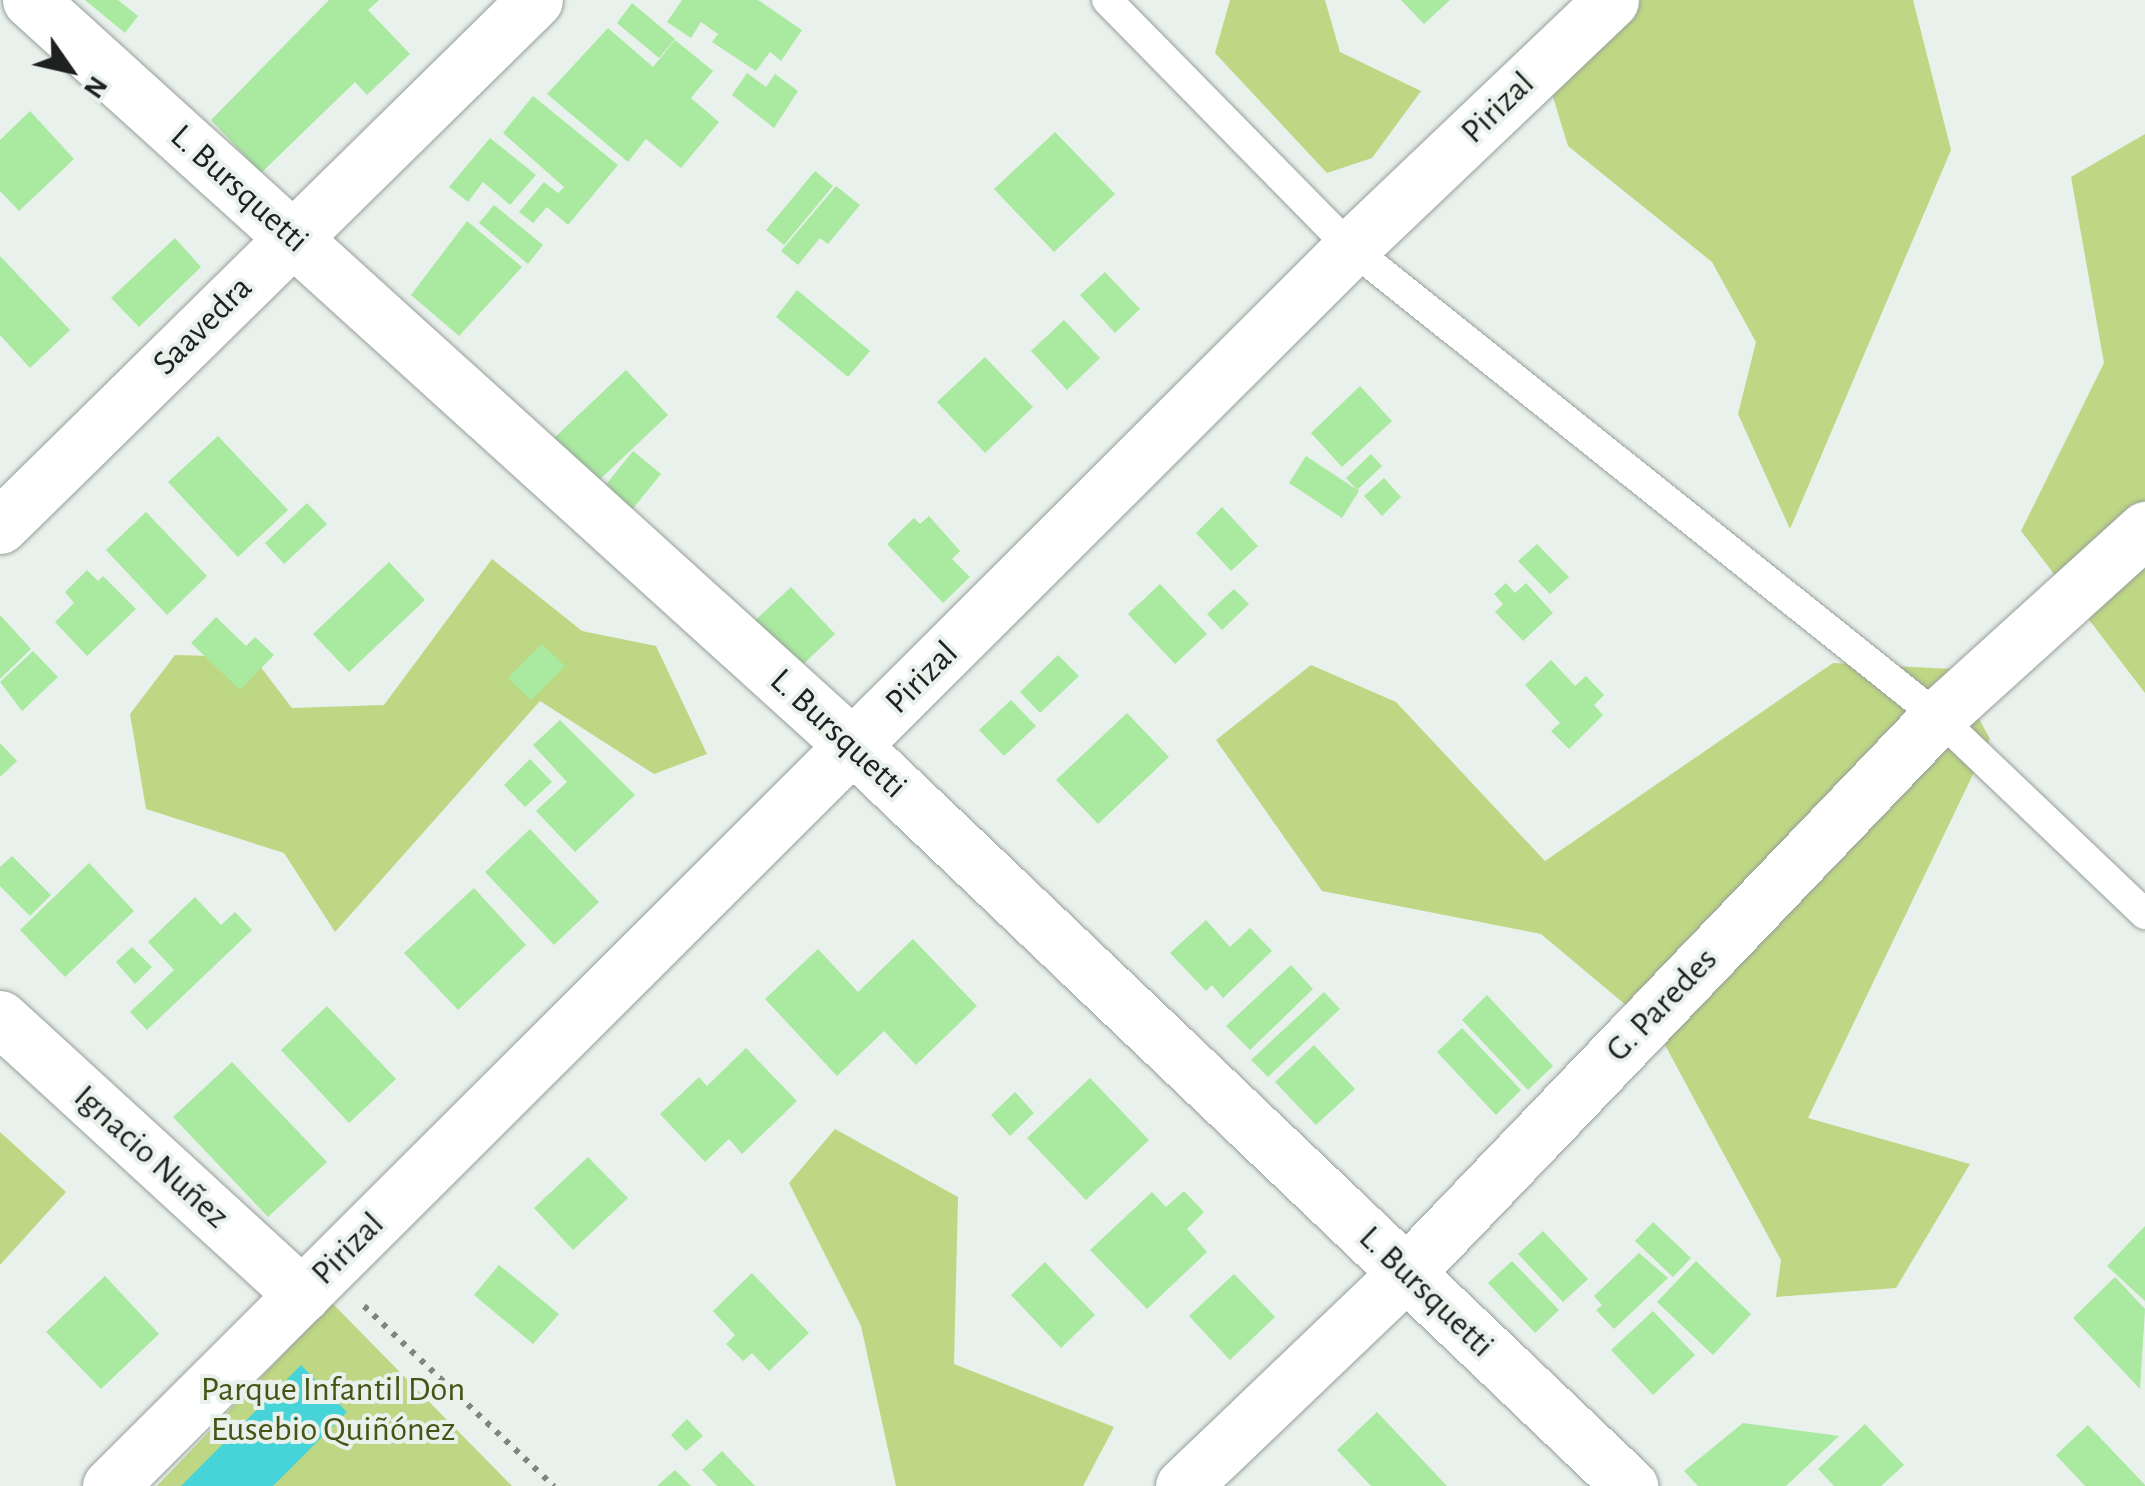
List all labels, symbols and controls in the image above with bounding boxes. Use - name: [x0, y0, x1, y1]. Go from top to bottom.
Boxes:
- north arrow: [20, 20, 120, 120]
- street label: Pirizal: [1453, 63, 1543, 153]
- text: N: [78, 71, 112, 103]
- street label: L. Bursquetti: [161, 116, 317, 262]
- street label: Saavedra: [145, 268, 261, 384]
- street label: Pirizal: [877, 633, 967, 723]
- street label: L. Bursquetti: [761, 660, 915, 808]
- street label: G. Paredes: [1597, 939, 1727, 1071]
- street label: Ignacio Nuñez: [65, 1076, 237, 1238]
- street label: Pirizal: [303, 1204, 393, 1294]
- street label: L. Bursquetti: [1350, 1217, 1502, 1367]
- park label: Parque Infantil Don Eusebio Quiñónez: [201, 1369, 465, 1451]

